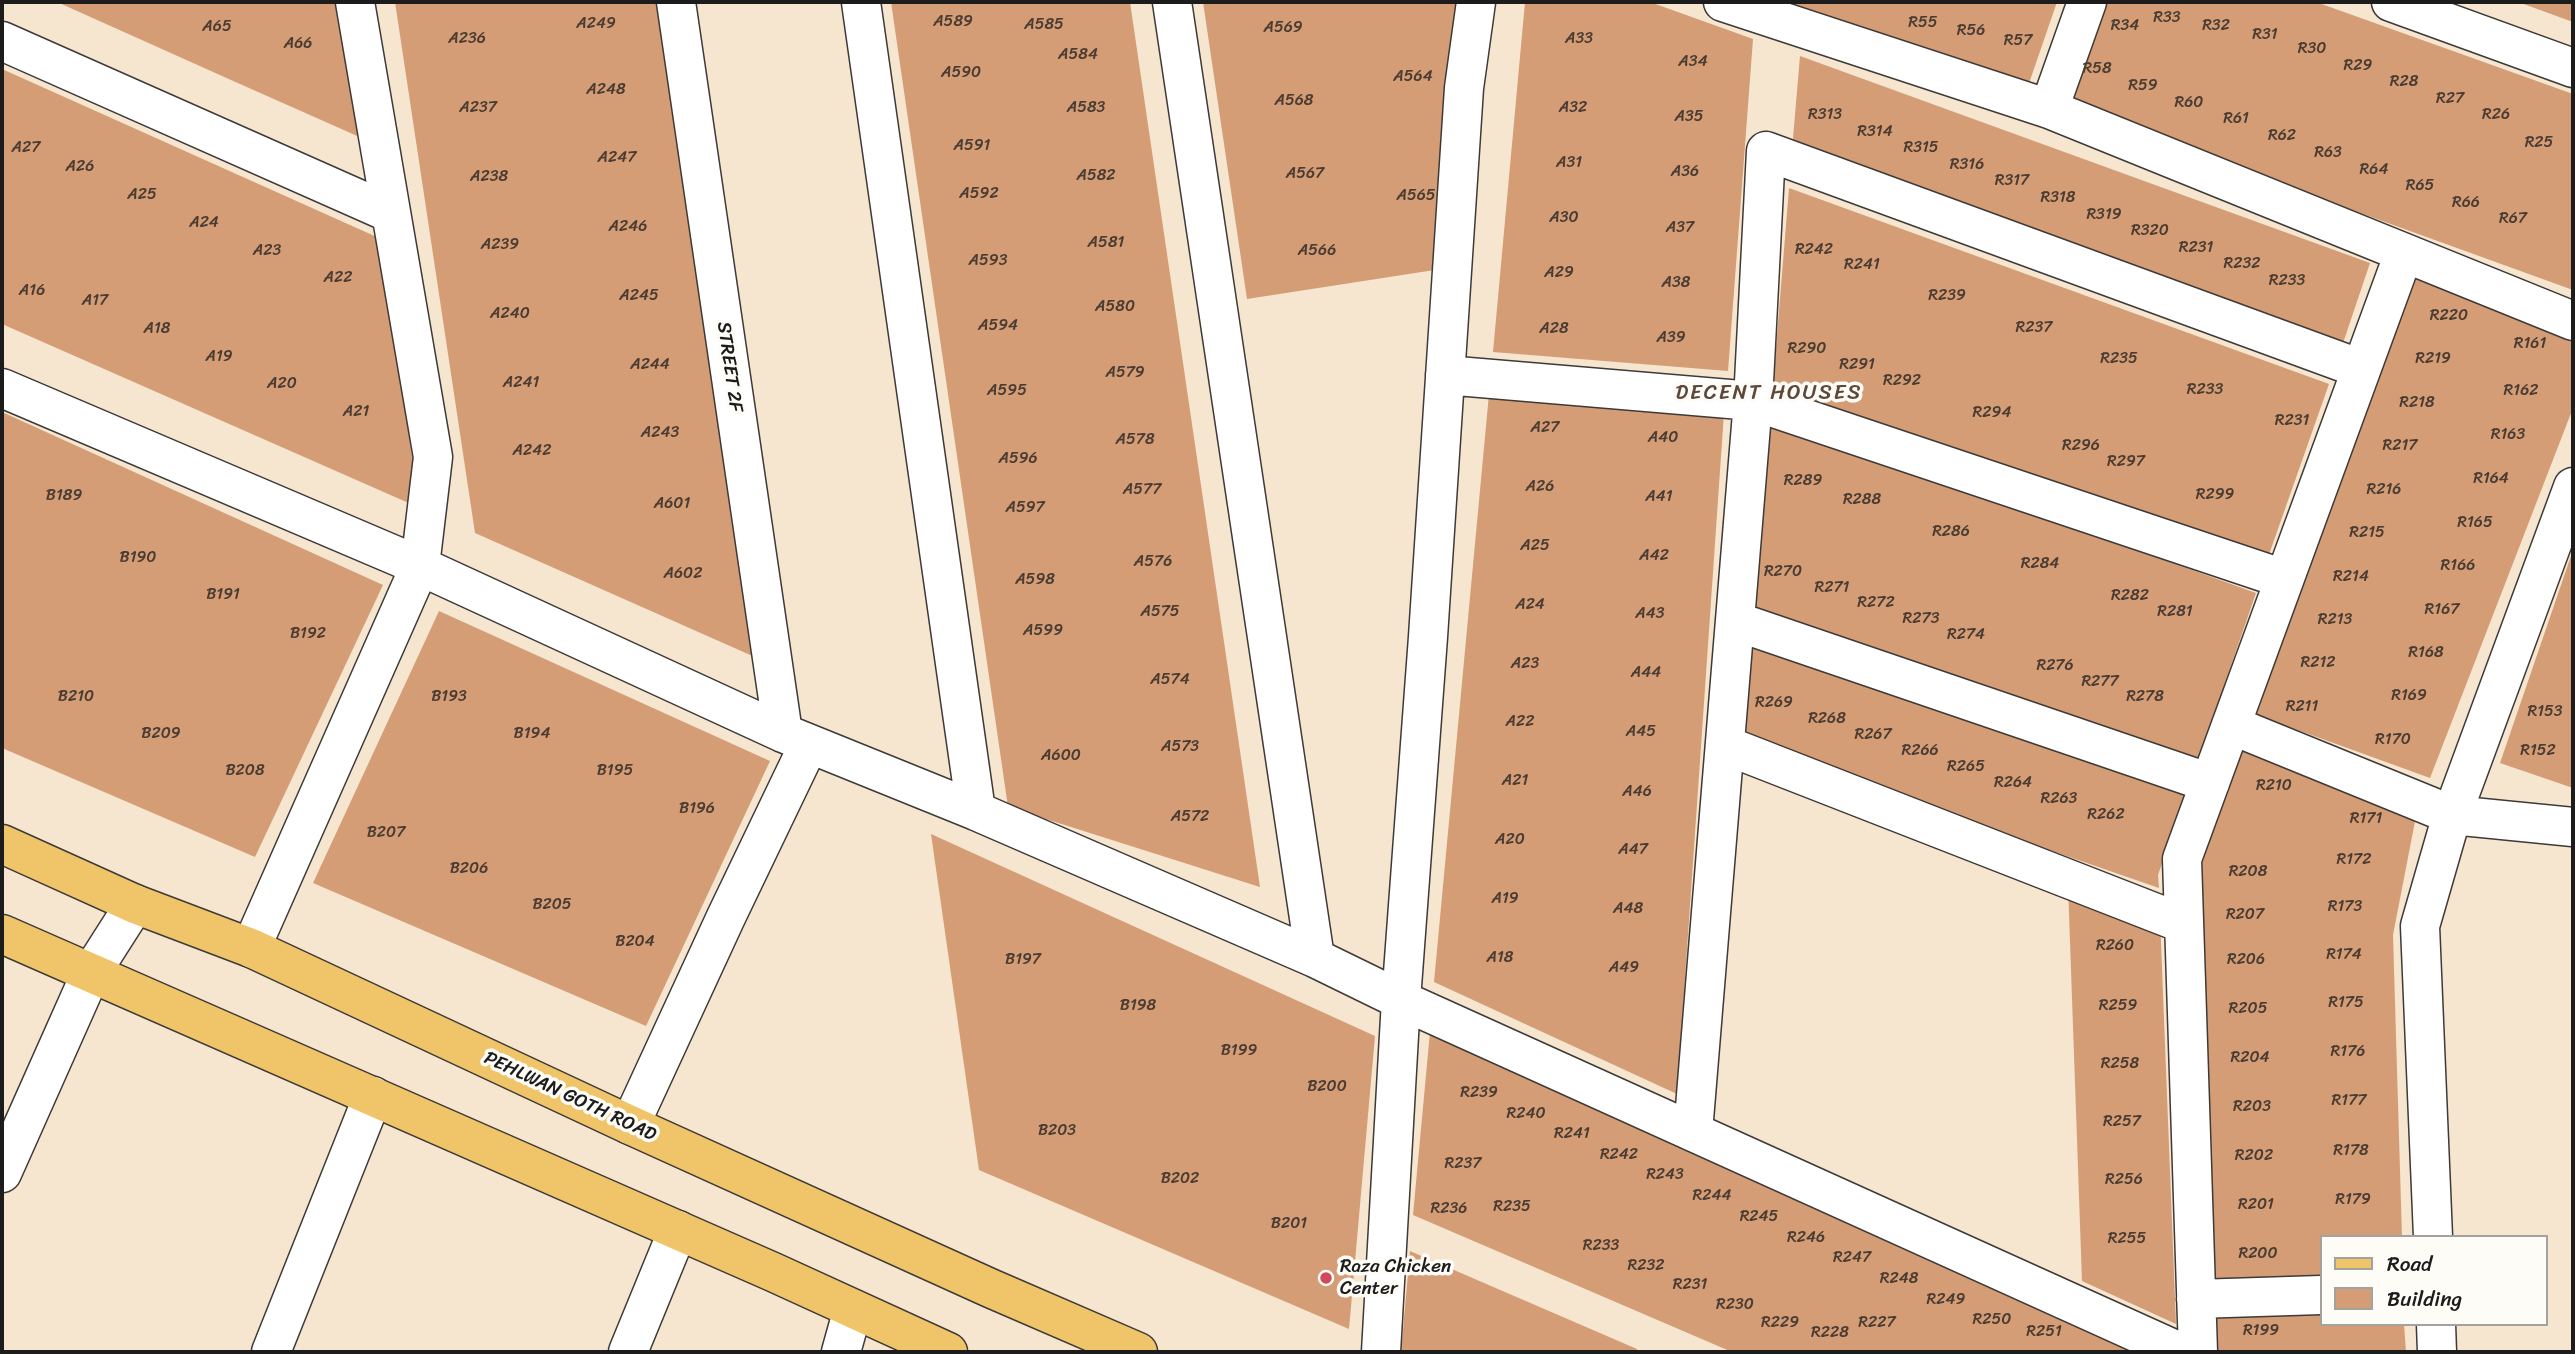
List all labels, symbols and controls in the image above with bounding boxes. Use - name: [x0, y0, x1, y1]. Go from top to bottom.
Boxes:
- house number: R33: [2153, 8, 2181, 28]
- house number: A589: [933, 12, 973, 32]
- house number: R55: [1908, 13, 1938, 33]
- house number: A249: [576, 14, 616, 34]
- house number: A585: [1024, 15, 1064, 35]
- house number: R34: [2111, 16, 2139, 36]
- house number: R32: [2202, 16, 2230, 36]
- house number: A65: [202, 17, 232, 37]
- house number: A569: [1263, 18, 1303, 38]
- house number: R56: [1957, 21, 1985, 41]
- house number: R31: [2252, 25, 2278, 45]
- house number: A236: [448, 29, 486, 49]
- house number: A33: [1565, 29, 1593, 49]
- house number: R57: [2004, 31, 2032, 51]
- house number: A66: [284, 34, 312, 54]
- house number: R30: [2298, 39, 2326, 59]
- house number: A584: [1058, 45, 1098, 65]
- house number: A34: [1678, 52, 1708, 72]
- house number: R29: [2344, 56, 2372, 76]
- house number: R58: [2082, 59, 2112, 79]
- house number: A590: [941, 63, 981, 83]
- house number: A564: [1393, 67, 1433, 87]
- house number: R28: [2390, 72, 2418, 92]
- house number: R59: [2128, 76, 2158, 96]
- house number: A248: [586, 80, 626, 100]
- house number: R27: [2436, 89, 2464, 109]
- house number: A568: [1274, 91, 1314, 111]
- house number: R60: [2175, 93, 2203, 113]
- house number: A237: [459, 98, 497, 118]
- house number: A583: [1067, 98, 1105, 118]
- house number: A32: [1559, 98, 1587, 118]
- house number: R313: [1808, 105, 1842, 125]
- house number: R26: [2482, 105, 2510, 125]
- house number: A35: [1674, 107, 1704, 127]
- house number: R61: [2223, 109, 2249, 129]
- house number: R314: [1857, 122, 1893, 142]
- house number: R62: [2268, 126, 2296, 146]
- house number: R25: [2525, 133, 2553, 153]
- house number: A591: [954, 136, 990, 156]
- house number: A27: [12, 138, 40, 158]
- house number: R315: [1903, 138, 1939, 158]
- house number: R63: [2314, 143, 2342, 163]
- house number: A247: [598, 148, 636, 168]
- house number: A31: [1556, 153, 1582, 173]
- house number: R316: [1950, 155, 1984, 175]
- house number: A26: [66, 157, 94, 177]
- house number: R64: [2360, 160, 2388, 180]
- house number: A36: [1671, 162, 1699, 182]
- house number: A567: [1286, 164, 1324, 184]
- house number: A582: [1076, 166, 1116, 186]
- house number: A238: [470, 167, 508, 187]
- house number: R317: [1995, 171, 2029, 191]
- house number: R65: [2406, 176, 2434, 196]
- house number: A592: [959, 184, 999, 204]
- house number: A25: [127, 185, 157, 205]
- house number: A565: [1396, 186, 1436, 206]
- house number: R318: [2040, 188, 2076, 208]
- house number: R66: [2452, 193, 2480, 213]
- house number: R319: [2086, 205, 2122, 225]
- house number: A30: [1549, 208, 1579, 228]
- house number: R67: [2499, 209, 2527, 229]
- house number: A24: [189, 213, 219, 233]
- house number: A246: [609, 217, 647, 237]
- house number: A37: [1666, 218, 1694, 238]
- house number: R320: [2131, 221, 2169, 241]
- house number: A581: [1088, 233, 1124, 253]
- house number: A239: [481, 235, 519, 255]
- house number: R231: [2179, 238, 2213, 258]
- house number: R242: [1795, 240, 1833, 260]
- house number: A23: [253, 241, 281, 261]
- house number: A566: [1298, 241, 1336, 261]
- house number: A593: [969, 251, 1007, 271]
- house number: R232: [2224, 254, 2260, 274]
- house number: R241: [1844, 255, 1880, 275]
- house number: A29: [1544, 263, 1574, 283]
- house number: A22: [324, 268, 352, 288]
- house number: R233: [2269, 271, 2305, 291]
- house number: A38: [1662, 273, 1690, 293]
- house number: A16: [19, 281, 45, 301]
- house number: A245: [619, 286, 659, 306]
- house number: R239: [1928, 286, 1966, 306]
- house number: A17: [82, 291, 108, 311]
- house number: A580: [1095, 297, 1135, 317]
- house number: A240: [490, 304, 530, 324]
- house number: R220: [2430, 306, 2468, 326]
- house number: A594: [978, 316, 1018, 336]
- house number: R237: [2016, 318, 2052, 338]
- house number: A18: [143, 319, 171, 339]
- house number: A28: [1539, 319, 1569, 339]
- street label: STREET 2F: [711, 320, 747, 414]
- house number: A39: [1656, 328, 1686, 348]
- house number: R161: [2514, 334, 2546, 354]
- house number: R290: [1788, 339, 1826, 359]
- house number: A19: [205, 347, 233, 367]
- house number: R235: [2100, 349, 2138, 369]
- house number: R219: [2415, 349, 2451, 369]
- house number: A244: [630, 355, 670, 375]
- house number: R291: [1839, 355, 1875, 375]
- house number: A579: [1105, 363, 1145, 383]
- house number: R292: [1883, 371, 1921, 391]
- house number: A241: [503, 373, 539, 393]
- house number: A20: [267, 374, 297, 394]
- house number: R233: [2187, 380, 2223, 400]
- house number: A595: [987, 381, 1027, 401]
- district label: DECENT HOUSES: [1678, 381, 1860, 407]
- house number: R162: [2504, 381, 2538, 401]
- house number: R218: [2399, 393, 2435, 413]
- house number: A21: [343, 402, 369, 422]
- house number: R294: [1973, 403, 2011, 423]
- house number: R231: [2275, 411, 2309, 431]
- house number: A27: [1531, 418, 1559, 438]
- house number: A243: [641, 423, 679, 443]
- house number: R163: [2491, 425, 2525, 445]
- house number: A40: [1648, 428, 1678, 448]
- house number: A578: [1115, 430, 1155, 450]
- house number: R296: [2062, 436, 2100, 456]
- house number: R217: [2383, 436, 2417, 456]
- house number: A242: [513, 441, 551, 461]
- house number: A596: [998, 449, 1038, 469]
- house number: R297: [2107, 452, 2145, 472]
- house number: R164: [2473, 469, 2509, 489]
- house number: R289: [1784, 471, 1822, 491]
- house number: A26: [1526, 477, 1554, 497]
- house number: A577: [1123, 480, 1161, 500]
- house number: R216: [2367, 480, 2401, 500]
- house number: R299: [2196, 485, 2234, 505]
- house number: B189: [46, 486, 82, 506]
- house number: A41: [1645, 487, 1673, 507]
- house number: R288: [1843, 490, 1881, 510]
- house number: A601: [654, 494, 690, 514]
- house number: A597: [1005, 498, 1045, 518]
- house number: R165: [2457, 513, 2493, 533]
- house number: R286: [1932, 522, 1970, 542]
- house number: R215: [2349, 523, 2385, 543]
- house number: A25: [1520, 536, 1550, 556]
- house number: A42: [1639, 546, 1669, 566]
- house number: B190: [120, 548, 156, 568]
- house number: A576: [1134, 552, 1172, 572]
- house number: R284: [2021, 554, 2059, 574]
- house number: R166: [2441, 556, 2475, 576]
- house number: R270: [1764, 562, 1802, 582]
- house number: A602: [664, 564, 702, 584]
- house number: R214: [2333, 567, 2369, 587]
- house number: A598: [1015, 570, 1055, 590]
- house number: R271: [1815, 578, 1849, 598]
- house number: B191: [206, 585, 240, 605]
- house number: R282: [2111, 586, 2149, 606]
- house number: R272: [1857, 593, 1895, 613]
- house number: A24: [1515, 595, 1545, 615]
- house number: R167: [2425, 600, 2459, 620]
- house number: A575: [1140, 602, 1180, 622]
- house number: R281: [2157, 602, 2193, 622]
- house number: A43: [1635, 604, 1665, 624]
- house number: R273: [1903, 609, 1939, 629]
- house number: R213: [2318, 610, 2352, 630]
- house number: A599: [1023, 621, 1063, 641]
- house number: B192: [290, 624, 326, 644]
- house number: R274: [1947, 625, 1985, 645]
- house number: R168: [2408, 643, 2444, 663]
- house number: R212: [2300, 653, 2336, 673]
- house number: A23: [1511, 654, 1539, 674]
- house number: R276: [2036, 656, 2074, 676]
- house number: A44: [1631, 663, 1661, 683]
- house number: A574: [1150, 670, 1190, 690]
- house number: R277: [2081, 672, 2119, 692]
- house number: R169: [2391, 686, 2427, 706]
- house number: B210: [58, 687, 94, 707]
- house number: B193: [431, 687, 467, 707]
- house number: R278: [2126, 687, 2164, 707]
- house number: R269: [1755, 693, 1793, 713]
- house number: R211: [2286, 697, 2318, 717]
- house number: R153: [2527, 702, 2563, 722]
- house number: R268: [1808, 709, 1846, 729]
- house number: A22: [1506, 712, 1534, 732]
- house number: A45: [1626, 722, 1656, 742]
- house number: B209: [141, 724, 181, 744]
- house number: B194: [514, 724, 550, 744]
- house number: R267: [1854, 725, 1892, 745]
- house number: R170: [2375, 730, 2411, 750]
- house number: A573: [1161, 737, 1199, 757]
- house number: R266: [1901, 741, 1939, 761]
- house number: R152: [2520, 741, 2556, 761]
- house number: A600: [1041, 746, 1081, 766]
- house number: R265: [1947, 757, 1985, 777]
- house number: B208: [225, 761, 265, 781]
- house number: B195: [597, 761, 633, 781]
- house number: A21: [1502, 771, 1528, 791]
- house number: R264: [1994, 773, 2032, 793]
- house number: R210: [2256, 776, 2292, 796]
- house number: A46: [1622, 782, 1652, 802]
- house number: R263: [2041, 789, 2077, 809]
- house number: B196: [679, 799, 715, 819]
- house number: R262: [2087, 805, 2125, 825]
- house number: A572: [1171, 807, 1209, 827]
- house number: R171: [2350, 809, 2382, 829]
- house number: B207: [367, 823, 405, 843]
- house number: A20: [1495, 830, 1525, 850]
- house number: A47: [1618, 840, 1648, 860]
- house number: R172: [2337, 850, 2371, 870]
- house number: B206: [450, 859, 488, 879]
- house number: R208: [2229, 862, 2267, 882]
- house number: A19: [1491, 889, 1519, 909]
- house number: B205: [532, 895, 572, 915]
- house number: R173: [2328, 897, 2362, 917]
- house number: A48: [1613, 899, 1643, 919]
- house number: R207: [2226, 905, 2264, 925]
- house number: B204: [615, 932, 655, 952]
- house number: R260: [2096, 936, 2134, 956]
- house number: R174: [2326, 945, 2362, 965]
- house number: A18: [1486, 948, 1514, 968]
- house number: B197: [1005, 950, 1041, 970]
- house number: R206: [2227, 950, 2265, 970]
- house number: A49: [1609, 958, 1639, 978]
- house number: R175: [2328, 993, 2364, 1013]
- house number: B198: [1120, 996, 1156, 1016]
- house number: R259: [2099, 996, 2137, 1016]
- house number: R205: [2229, 999, 2267, 1019]
- house number: B199: [1221, 1041, 1257, 1061]
- house number: R176: [2331, 1042, 2365, 1062]
- street label: PEHLWAN GOTH ROAD: [480, 1047, 660, 1147]
- house number: R204: [2230, 1048, 2270, 1068]
- house number: R258: [2101, 1054, 2139, 1074]
- house number: B200: [1307, 1077, 1347, 1097]
- house number: R239: [1460, 1083, 1498, 1103]
- house number: R177: [2332, 1091, 2366, 1111]
- house number: R203: [2233, 1097, 2271, 1117]
- house number: R240: [1506, 1104, 1546, 1124]
- house number: R257: [2103, 1112, 2141, 1132]
- house number: B203: [1038, 1121, 1076, 1141]
- house number: R241: [1554, 1124, 1590, 1144]
- house number: R178: [2333, 1141, 2369, 1161]
- house number: R242: [1600, 1145, 1638, 1165]
- house number: R202: [2235, 1146, 2273, 1166]
- house number: R237: [1445, 1154, 1481, 1174]
- house number: R243: [1646, 1165, 1684, 1185]
- house number: B202: [1161, 1169, 1199, 1189]
- house number: R256: [2105, 1170, 2143, 1190]
- house number: R244: [1693, 1186, 1731, 1206]
- house number: R179: [2335, 1190, 2371, 1210]
- house number: R201: [2238, 1195, 2274, 1215]
- house number: R235: [1493, 1197, 1531, 1217]
- house number: R236: [1431, 1199, 1467, 1219]
- house number: R245: [1740, 1207, 1778, 1227]
- house number: B201: [1271, 1214, 1307, 1234]
- house number: R246: [1787, 1228, 1825, 1248]
- house number: R255: [2108, 1229, 2146, 1249]
- legend: [2320, 1235, 2547, 1326]
- house number: R233: [1583, 1236, 1619, 1256]
- house number: R200: [2238, 1244, 2278, 1264]
- text: Road: [2387, 1245, 2432, 1283]
- house number: R247: [1833, 1248, 1871, 1268]
- place label: Raza Chicken Center: [1340, 1256, 1451, 1300]
- house number: R232: [1628, 1256, 1664, 1276]
- house number: R248: [1880, 1269, 1918, 1289]
- marker: Raza Chicken Center: [1318, 1270, 1334, 1286]
- house number: R231: [1673, 1275, 1707, 1295]
- text: Building: [2387, 1280, 2462, 1318]
- house number: R249: [1927, 1290, 1965, 1310]
- house number: R230: [1716, 1295, 1754, 1315]
- house number: R250: [1973, 1310, 2011, 1330]
- house number: R229: [1761, 1313, 1799, 1333]
- house number: R227: [1858, 1313, 1896, 1333]
- house number: R199: [2243, 1321, 2279, 1341]
- house number: R251: [2026, 1322, 2062, 1342]
- house number: R228: [1811, 1323, 1849, 1343]

